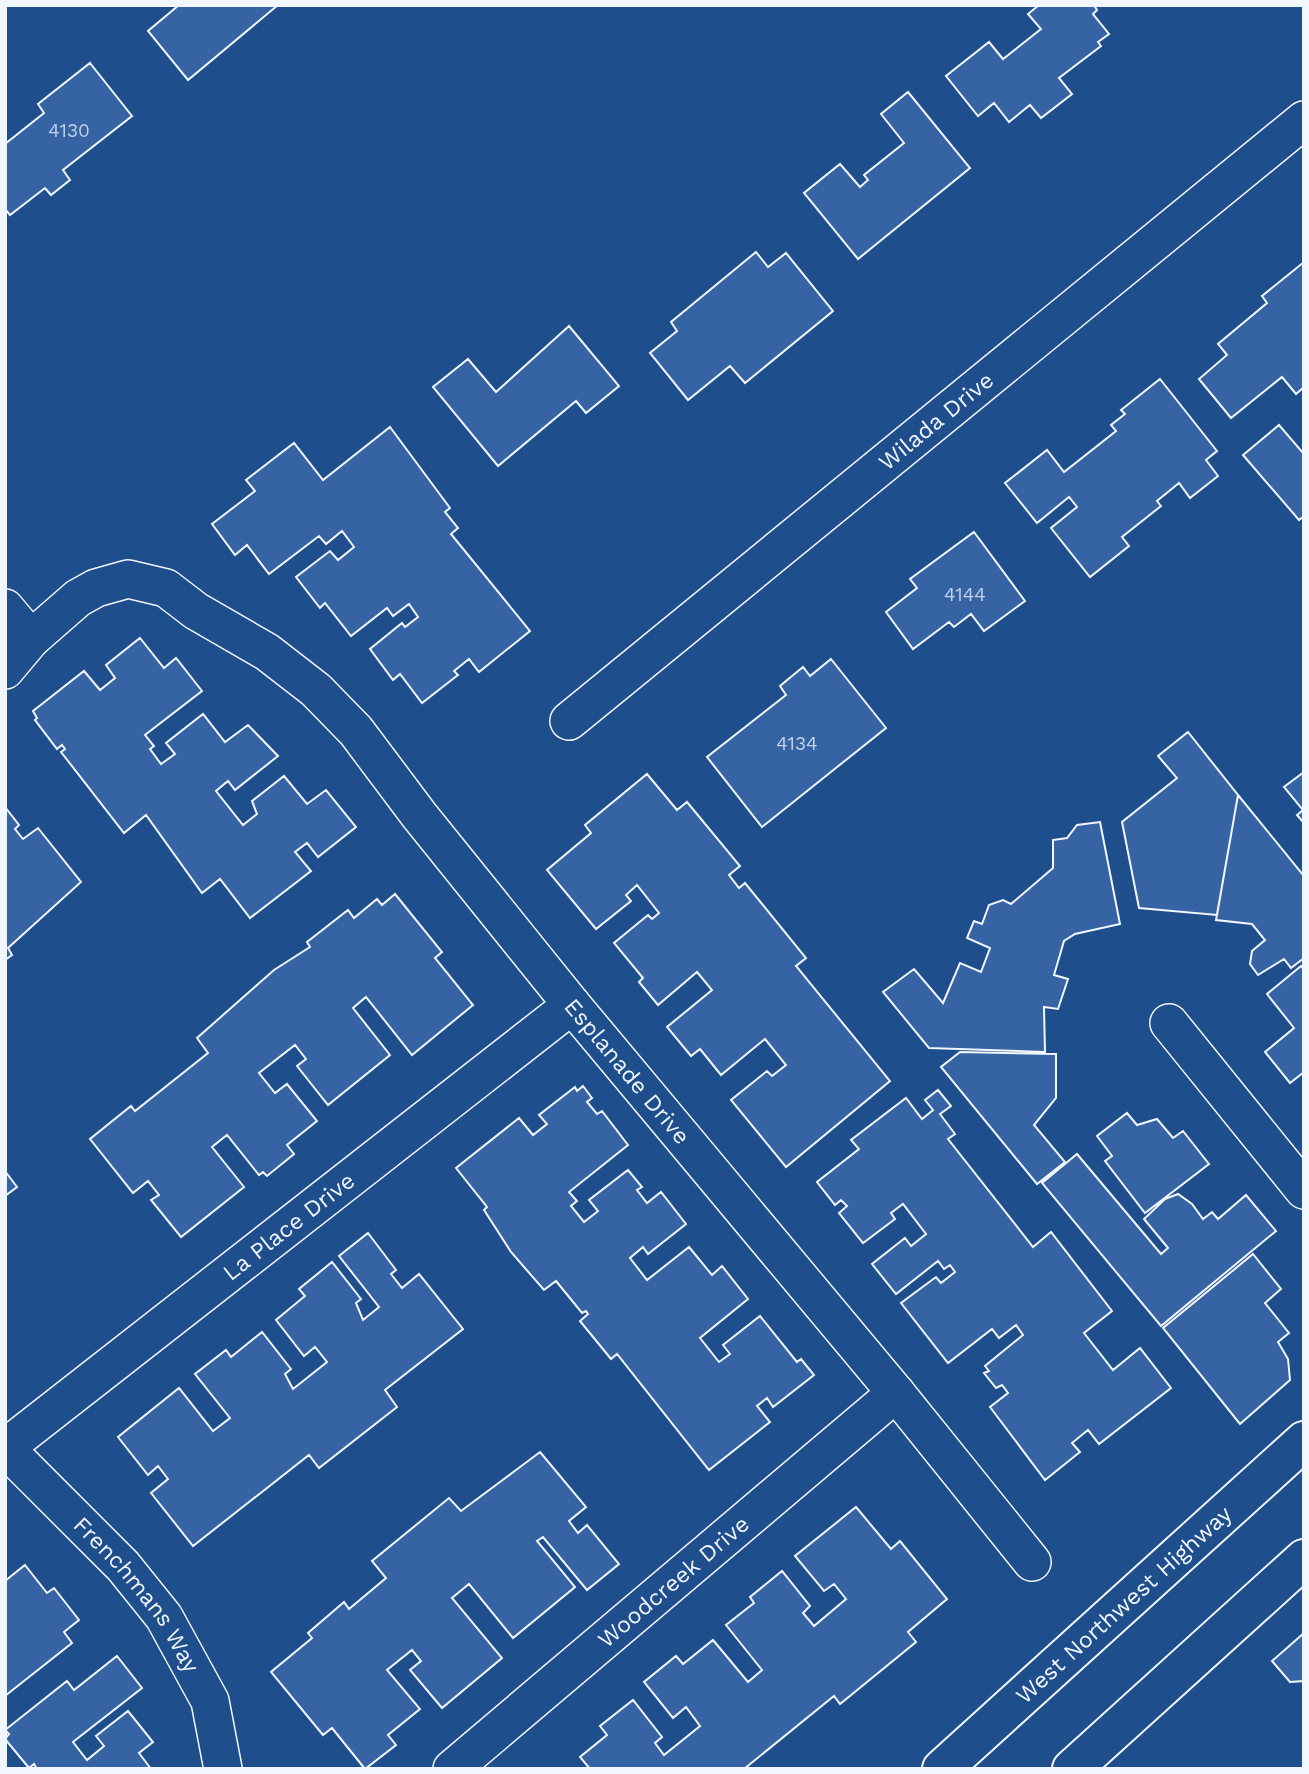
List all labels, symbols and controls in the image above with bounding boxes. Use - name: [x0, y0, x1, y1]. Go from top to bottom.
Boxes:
- house number: 4130: [48, 119, 90, 142]
- street label: Wilada Drive: [873, 366, 999, 476]
- house number: 4144: [944, 583, 986, 606]
- house number: 4134: [776, 732, 818, 755]
- street label: Esplanade Drive: [558, 993, 695, 1150]
- street label: La Place Drive: [218, 1167, 360, 1286]
- street label: West Northwest Highway: [1011, 1500, 1237, 1709]
- street label: Woodcreek Drive: [593, 1510, 755, 1653]
- street label: Frenchmans Way: [68, 1511, 205, 1677]

